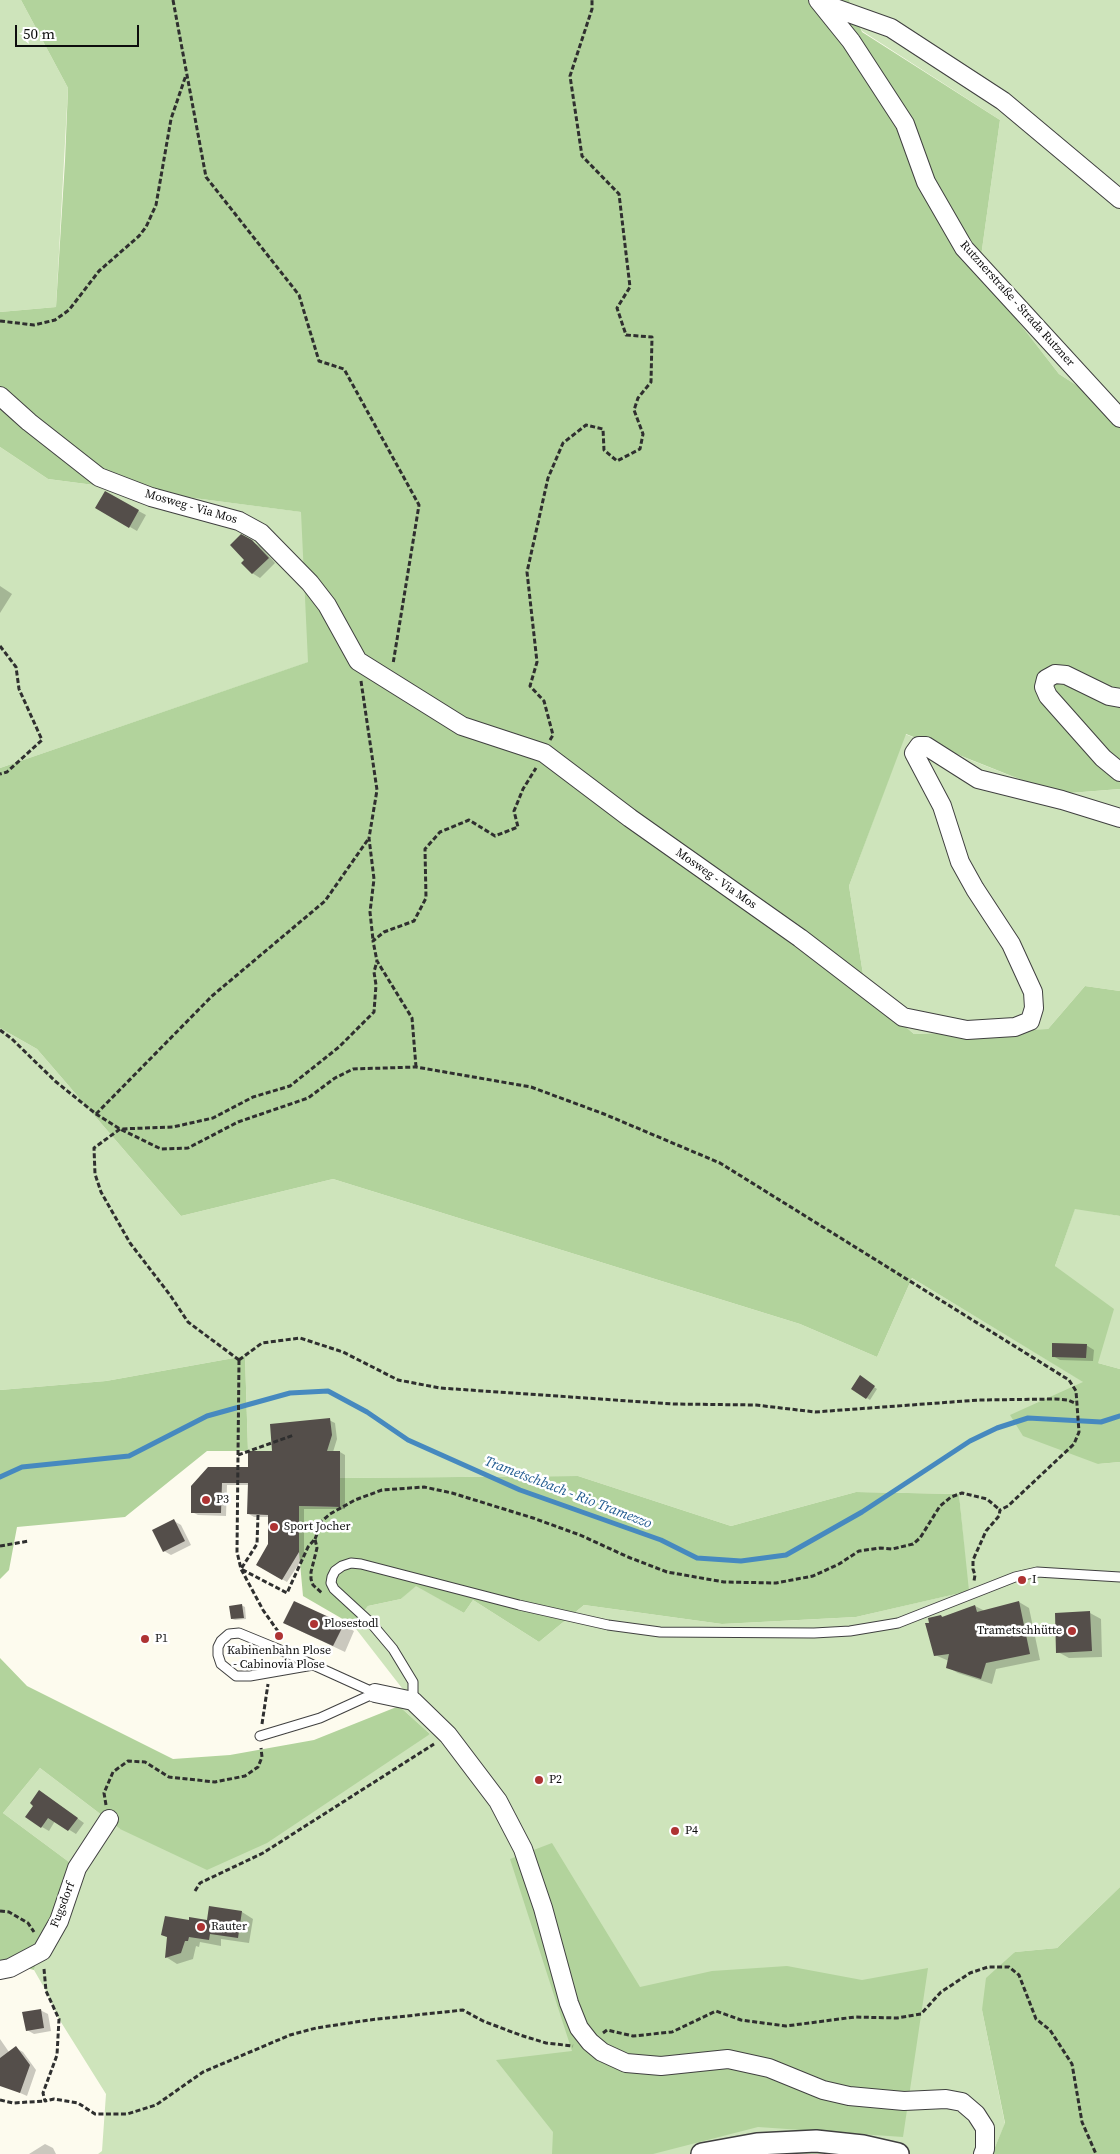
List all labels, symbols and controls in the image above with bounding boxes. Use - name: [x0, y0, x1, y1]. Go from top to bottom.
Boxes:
- scale bar: [18, 15, 141, 47]
- text: 50 m: [23, 23, 55, 44]
- street label: Rutznerstraße - Strada Rutzner: [957, 238, 1077, 370]
- street label: Mosweg - Via Mos: [143, 487, 239, 527]
- street label: Mosweg - Via Mos: [673, 846, 759, 912]
- water label: Trametschbach - Rio Tramezzo: [482, 1453, 654, 1533]
- place label: P3: [216, 1493, 229, 1507]
- marker: P3: [200, 1494, 212, 1506]
- place label: Sport Jocher: [284, 1520, 351, 1534]
- marker: Sport Jocher: [268, 1521, 280, 1533]
- place label: I: [1032, 1573, 1036, 1587]
- marker: I: [1016, 1574, 1028, 1586]
- place label: Plosestodl: [324, 1617, 379, 1631]
- marker: Plosestodl: [308, 1618, 320, 1630]
- place label: Trametschhütte: [977, 1624, 1062, 1638]
- marker: Trametschhütte: [1066, 1625, 1078, 1637]
- marker: Kabinenbahn Plose - Cabinovia Plose: [273, 1630, 285, 1642]
- place label: P1: [155, 1632, 168, 1646]
- marker: P1: [139, 1633, 151, 1645]
- place label: Kabinenbahn Plose - Cabinovia Plose: [227, 1644, 331, 1672]
- place label: P2: [549, 1773, 562, 1787]
- marker: P2: [533, 1774, 545, 1786]
- place label: P4: [685, 1824, 698, 1838]
- marker: P4: [669, 1825, 681, 1837]
- street label: Fugsdorf: [48, 1880, 78, 1930]
- place label: Rauter: [211, 1920, 247, 1934]
- marker: Rauter: [195, 1921, 207, 1933]

